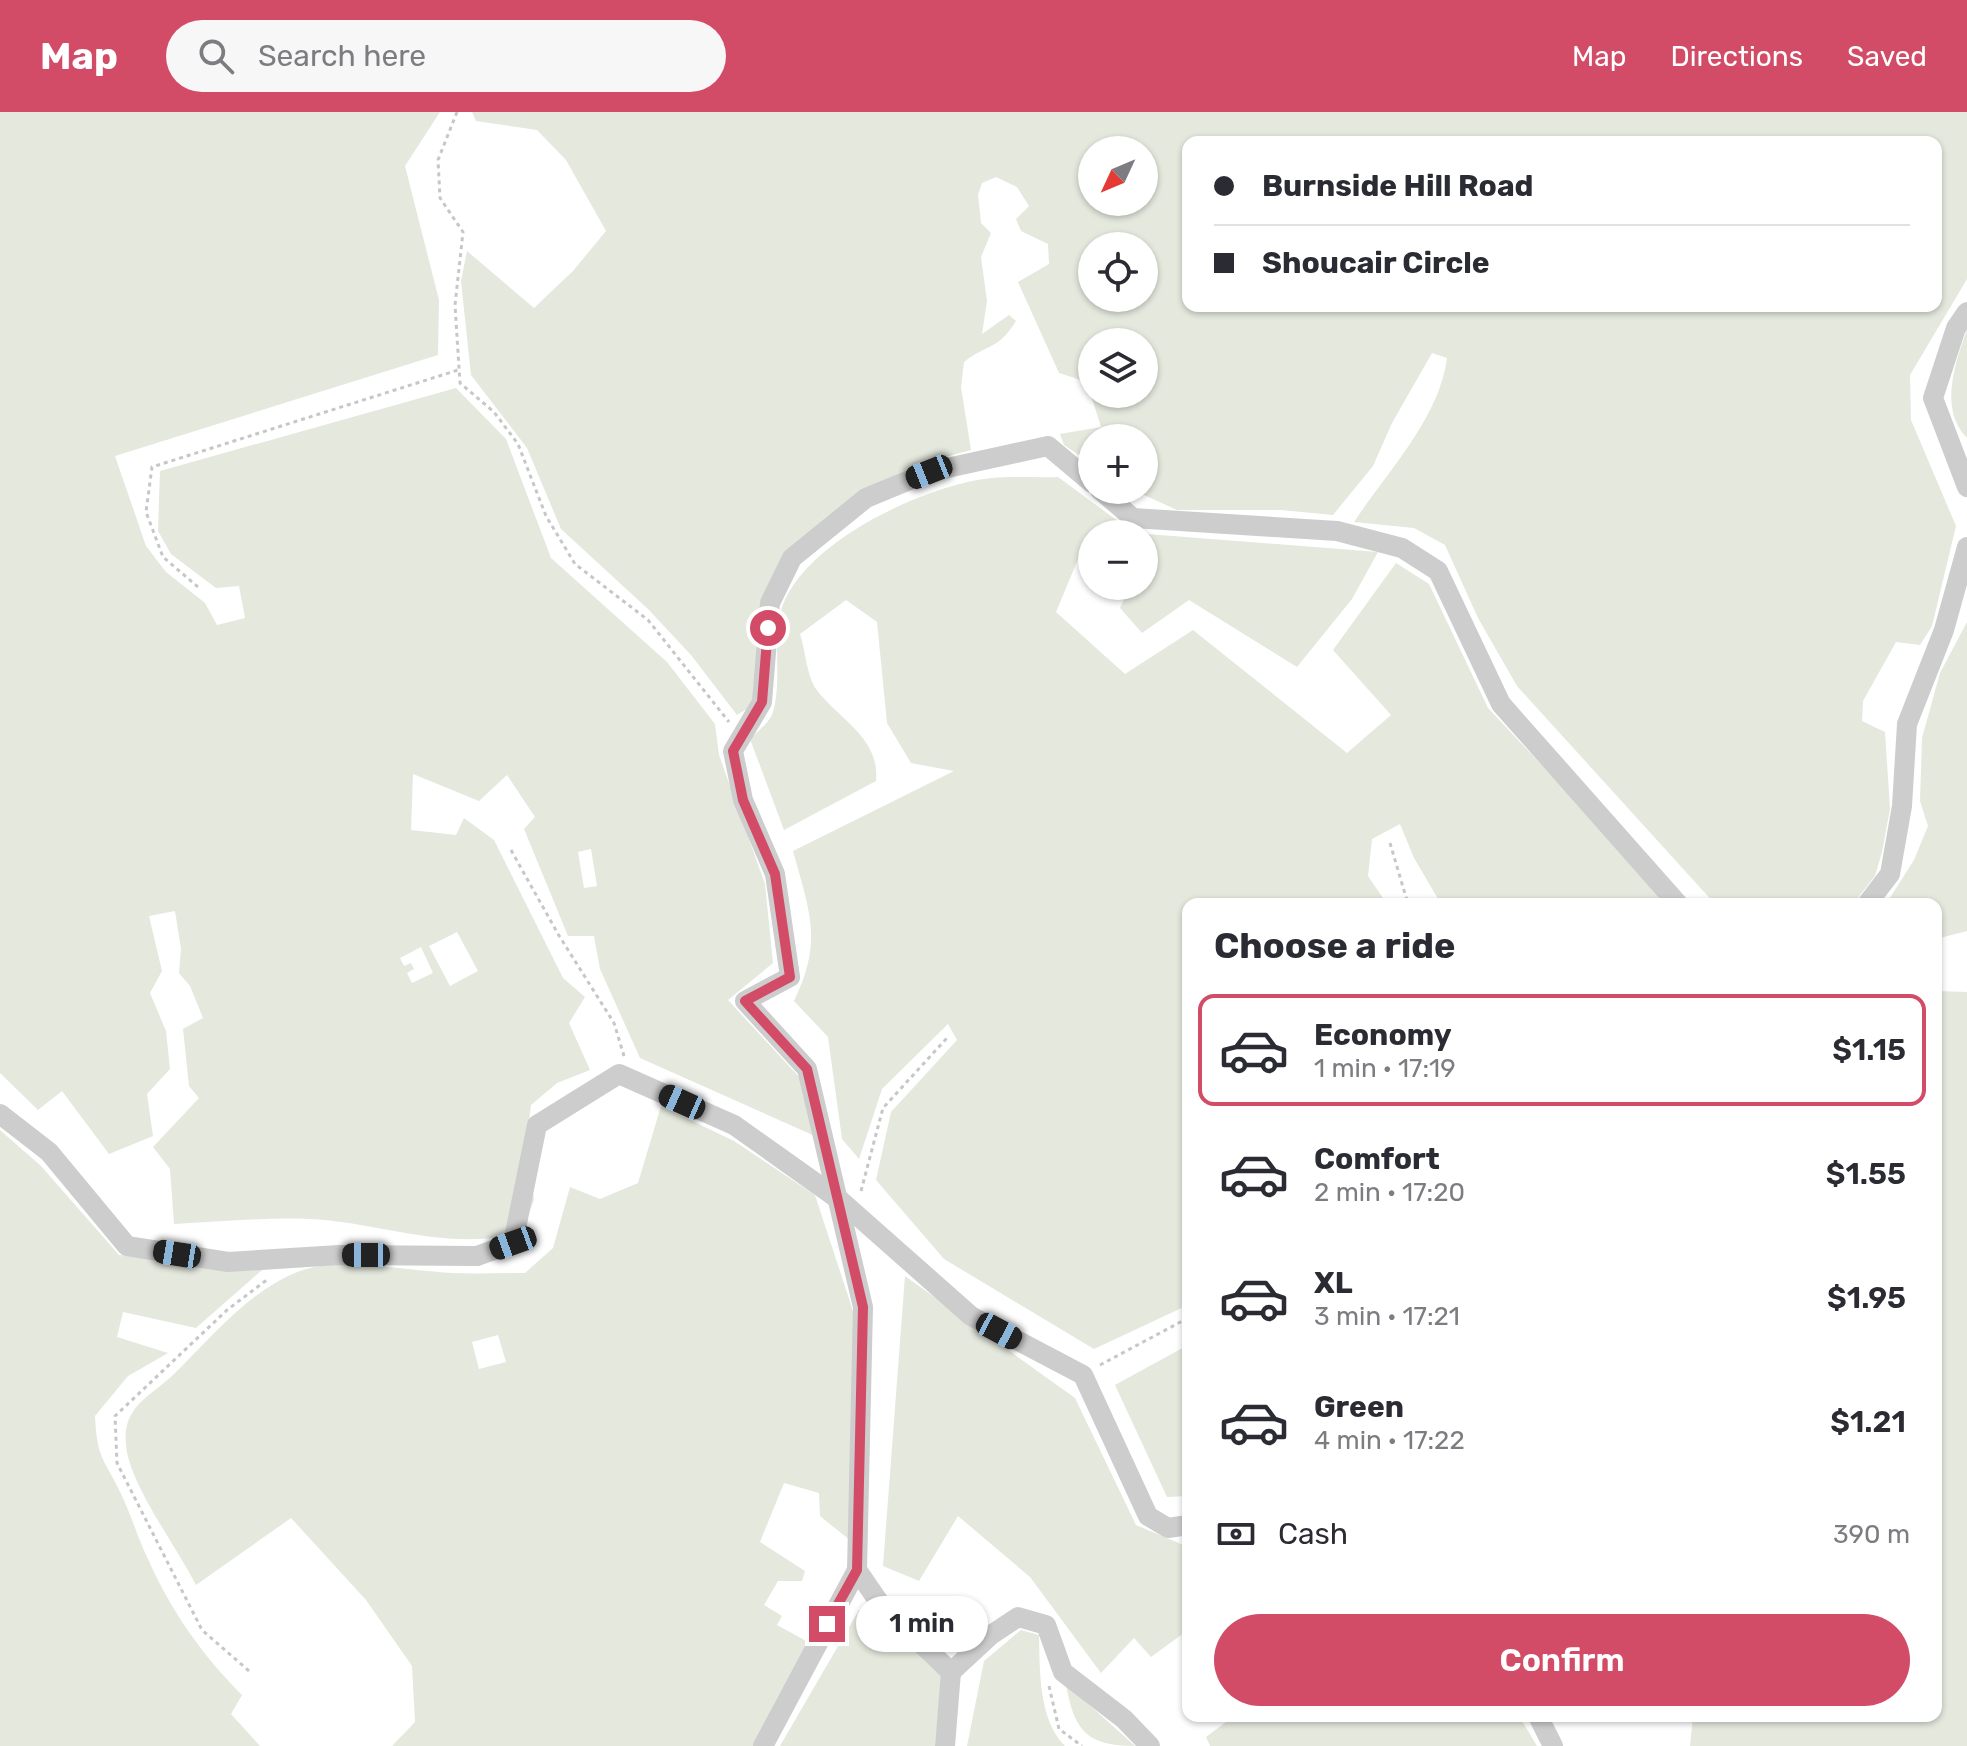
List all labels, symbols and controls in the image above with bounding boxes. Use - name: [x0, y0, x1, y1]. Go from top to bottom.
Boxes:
- search box: [166, 20, 726, 92]
- text: Map: [40, 33, 118, 79]
- icon: search: [194, 34, 238, 78]
- text: Search here: [258, 38, 426, 74]
- text: Map: [1572, 40, 1626, 73]
- text: Directions: [1670, 40, 1803, 73]
- text: Saved: [1847, 40, 1927, 73]
- north arrow: [1078, 136, 1158, 216]
- map controls: [1078, 136, 1158, 600]
- text: Burnside Hill Road: [1262, 168, 1534, 204]
- button: locate: [1078, 232, 1158, 312]
- text: Shoucair Circle: [1262, 245, 1490, 281]
- button: layers: [1078, 328, 1158, 408]
- button: +: [1078, 424, 1158, 504]
- car: [902, 452, 956, 492]
- button: −: [1078, 520, 1158, 600]
- route start: [750, 610, 786, 646]
- text: Choose a ride: [1214, 924, 1455, 967]
- icon: car: [1218, 1014, 1290, 1086]
- text: Economy: [1314, 1017, 1452, 1053]
- text: $1.15: [1832, 1032, 1906, 1068]
- text: 1 min · 17:19: [1314, 1053, 1456, 1084]
- car: [655, 1081, 709, 1123]
- icon: car: [1218, 1138, 1290, 1210]
- text: Comfort: [1314, 1141, 1440, 1177]
- text: $1.55: [1826, 1156, 1906, 1192]
- text: 2 min · 17:20: [1314, 1177, 1465, 1208]
- car: [486, 1224, 540, 1262]
- car: [151, 1238, 203, 1270]
- car: [342, 1243, 390, 1267]
- icon: car: [1218, 1262, 1290, 1334]
- text: XL: [1314, 1265, 1353, 1301]
- text: $1.95: [1827, 1280, 1906, 1316]
- text: 3 min · 17:21: [1314, 1301, 1460, 1332]
- car: [972, 1309, 1026, 1353]
- icon: car: [1218, 1386, 1290, 1458]
- text: Green: [1314, 1389, 1404, 1425]
- text: $1.21: [1830, 1404, 1906, 1440]
- text: 4 min · 17:22: [1314, 1425, 1465, 1456]
- icon: cash: [1214, 1512, 1258, 1556]
- text: Cash: [1278, 1516, 1348, 1552]
- text: 390 m: [1833, 1519, 1910, 1550]
- callout: 1 min: [855, 1596, 987, 1652]
- route end: [809, 1606, 845, 1642]
- text: 1 min: [889, 1608, 955, 1639]
- button: Confirm: [1214, 1614, 1910, 1706]

